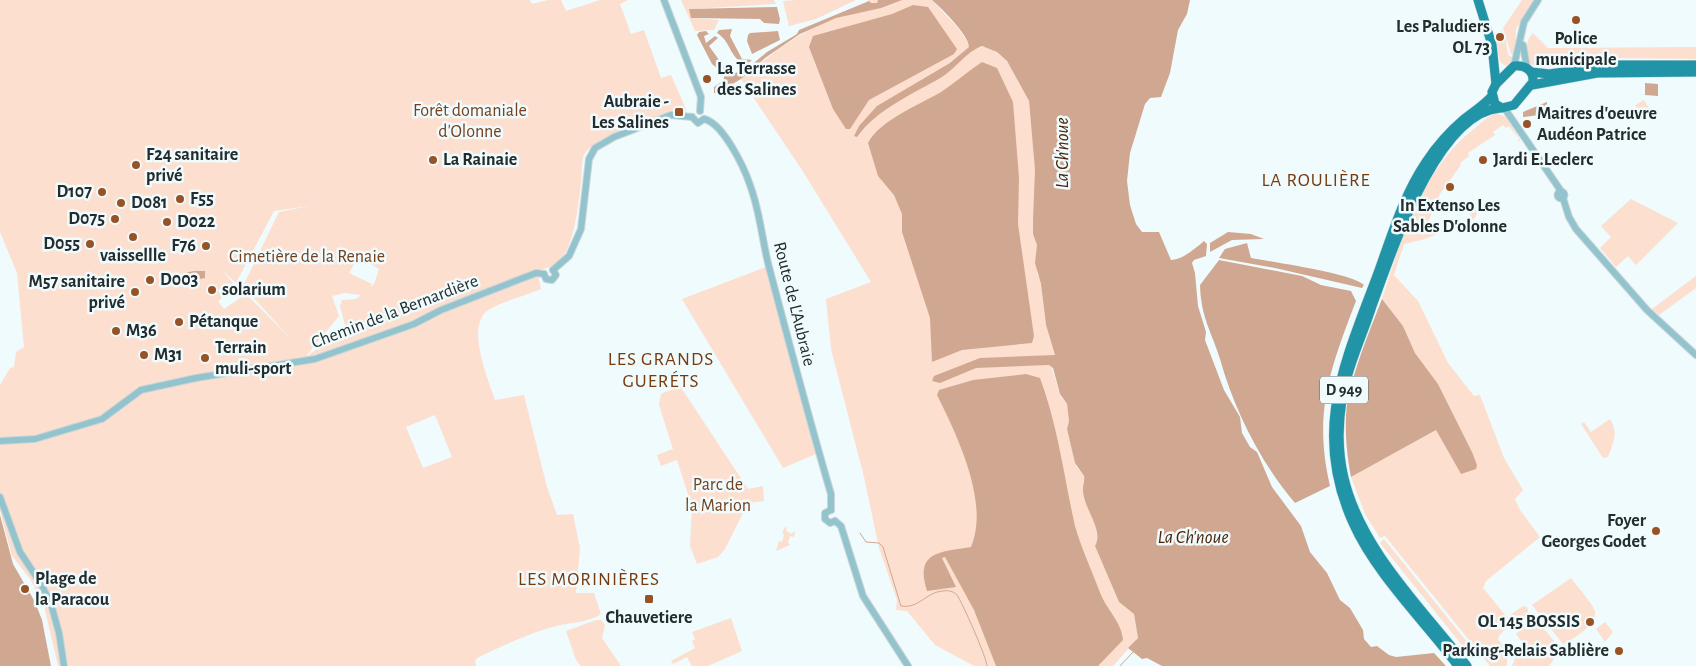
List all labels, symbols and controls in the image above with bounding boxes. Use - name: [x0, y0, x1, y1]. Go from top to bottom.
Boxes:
- marker: Police municipale: [1570, 14, 1582, 26]
- place label: Les Paludiers OL 73: [1396, 18, 1490, 57]
- place label: Police municipale: [1536, 30, 1616, 69]
- marker: Les Paludiers OL 73: [1494, 31, 1506, 43]
- place label: La Terrasse des Salines: [717, 60, 796, 99]
- marker: La Terrasse des Salines: [701, 73, 713, 85]
- place label: Aubraie - Les Salines: [592, 93, 669, 132]
- park label: Forêt domaniale d'Olonne: [413, 102, 527, 141]
- place label: Maitres d'oeuvre Audéon Patrice: [1537, 105, 1657, 144]
- marker: Aubraie - Les Salines: [673, 106, 685, 118]
- water label: La Ch'noue: [1053, 117, 1072, 189]
- marker: Maitres d'oeuvre Audéon Patrice: [1521, 118, 1533, 130]
- place label: F24 sanitaire privé: [146, 146, 238, 185]
- place label: La Rainaie: [443, 151, 517, 169]
- place label: Jardi E.Leclerc: [1493, 151, 1593, 169]
- marker: La Rainaie: [427, 154, 439, 166]
- marker: Jardi E.Leclerc: [1477, 154, 1489, 166]
- marker: F24 sanitaire privé: [130, 159, 142, 171]
- district label: LA ROULIÈRE: [1261, 169, 1371, 190]
- marker: In Extenso Les Sables D'olonne: [1444, 181, 1456, 193]
- place label: D107: [57, 183, 92, 201]
- marker: D107: [96, 186, 108, 198]
- place label: F55: [190, 190, 214, 208]
- marker: F55: [174, 193, 186, 205]
- place label: D081: [131, 194, 168, 212]
- marker: D081: [115, 197, 127, 209]
- place label: In Extenso Les Sables D'olonne: [1393, 197, 1507, 236]
- place label: D075: [68, 210, 105, 228]
- marker: D075: [109, 213, 121, 225]
- place label: D022: [177, 213, 216, 231]
- marker: D022: [161, 216, 173, 228]
- marker: vaissellle: [127, 231, 139, 243]
- place label: D055: [43, 235, 80, 253]
- place label: F76: [171, 237, 196, 255]
- marker: D055: [84, 238, 96, 250]
- marker: F76: [200, 240, 212, 252]
- street label: Route de L'Aubraie: [770, 240, 818, 368]
- place label: vaissellle: [100, 247, 166, 265]
- park label: Cimetière de la Renaie: [229, 248, 385, 266]
- place label: D003: [160, 271, 199, 289]
- street label: Chemin de la Bernardière: [309, 272, 481, 352]
- place label: M57 sanitaire privé: [29, 273, 125, 312]
- marker: D003: [144, 274, 156, 286]
- place label: solarium: [222, 281, 286, 299]
- marker: solarium: [206, 284, 218, 296]
- marker: M57 sanitaire privé: [129, 286, 141, 298]
- place label: Pétanque: [189, 313, 258, 331]
- marker: Pétanque: [173, 316, 185, 328]
- place label: M36: [126, 322, 157, 340]
- marker: M36: [110, 325, 122, 337]
- place label: Terrain muli-sport: [215, 339, 291, 378]
- place label: M31: [154, 346, 183, 364]
- marker: M31: [138, 349, 150, 361]
- district label: LES GRANDS GUERÉTS: [608, 350, 714, 391]
- marker: Terrain muli-sport: [199, 352, 211, 364]
- road number: D 949: [1320, 376, 1368, 404]
- park label: Parc de la Marion: [685, 476, 751, 515]
- place label: Foyer Georges Godet: [1542, 512, 1647, 551]
- marker: Foyer Georges Godet: [1650, 525, 1662, 537]
- water label: La Ch'noue: [1157, 528, 1229, 547]
- district label: LES MORINIÈRES: [518, 568, 660, 589]
- place label: Plage de la Paracou: [35, 570, 110, 609]
- marker: Plage de la Paracou: [19, 583, 31, 595]
- marker: Chauvetiere: [643, 593, 655, 605]
- place label: Chauvetiere: [605, 609, 693, 627]
- place label: OL 145 BOSSIS: [1478, 613, 1580, 631]
- marker: OL 145 BOSSIS: [1584, 616, 1596, 628]
- place label: Parking-Relais Sablière: [1442, 642, 1609, 660]
- marker: Parking-Relais Sablière: [1613, 645, 1625, 657]

